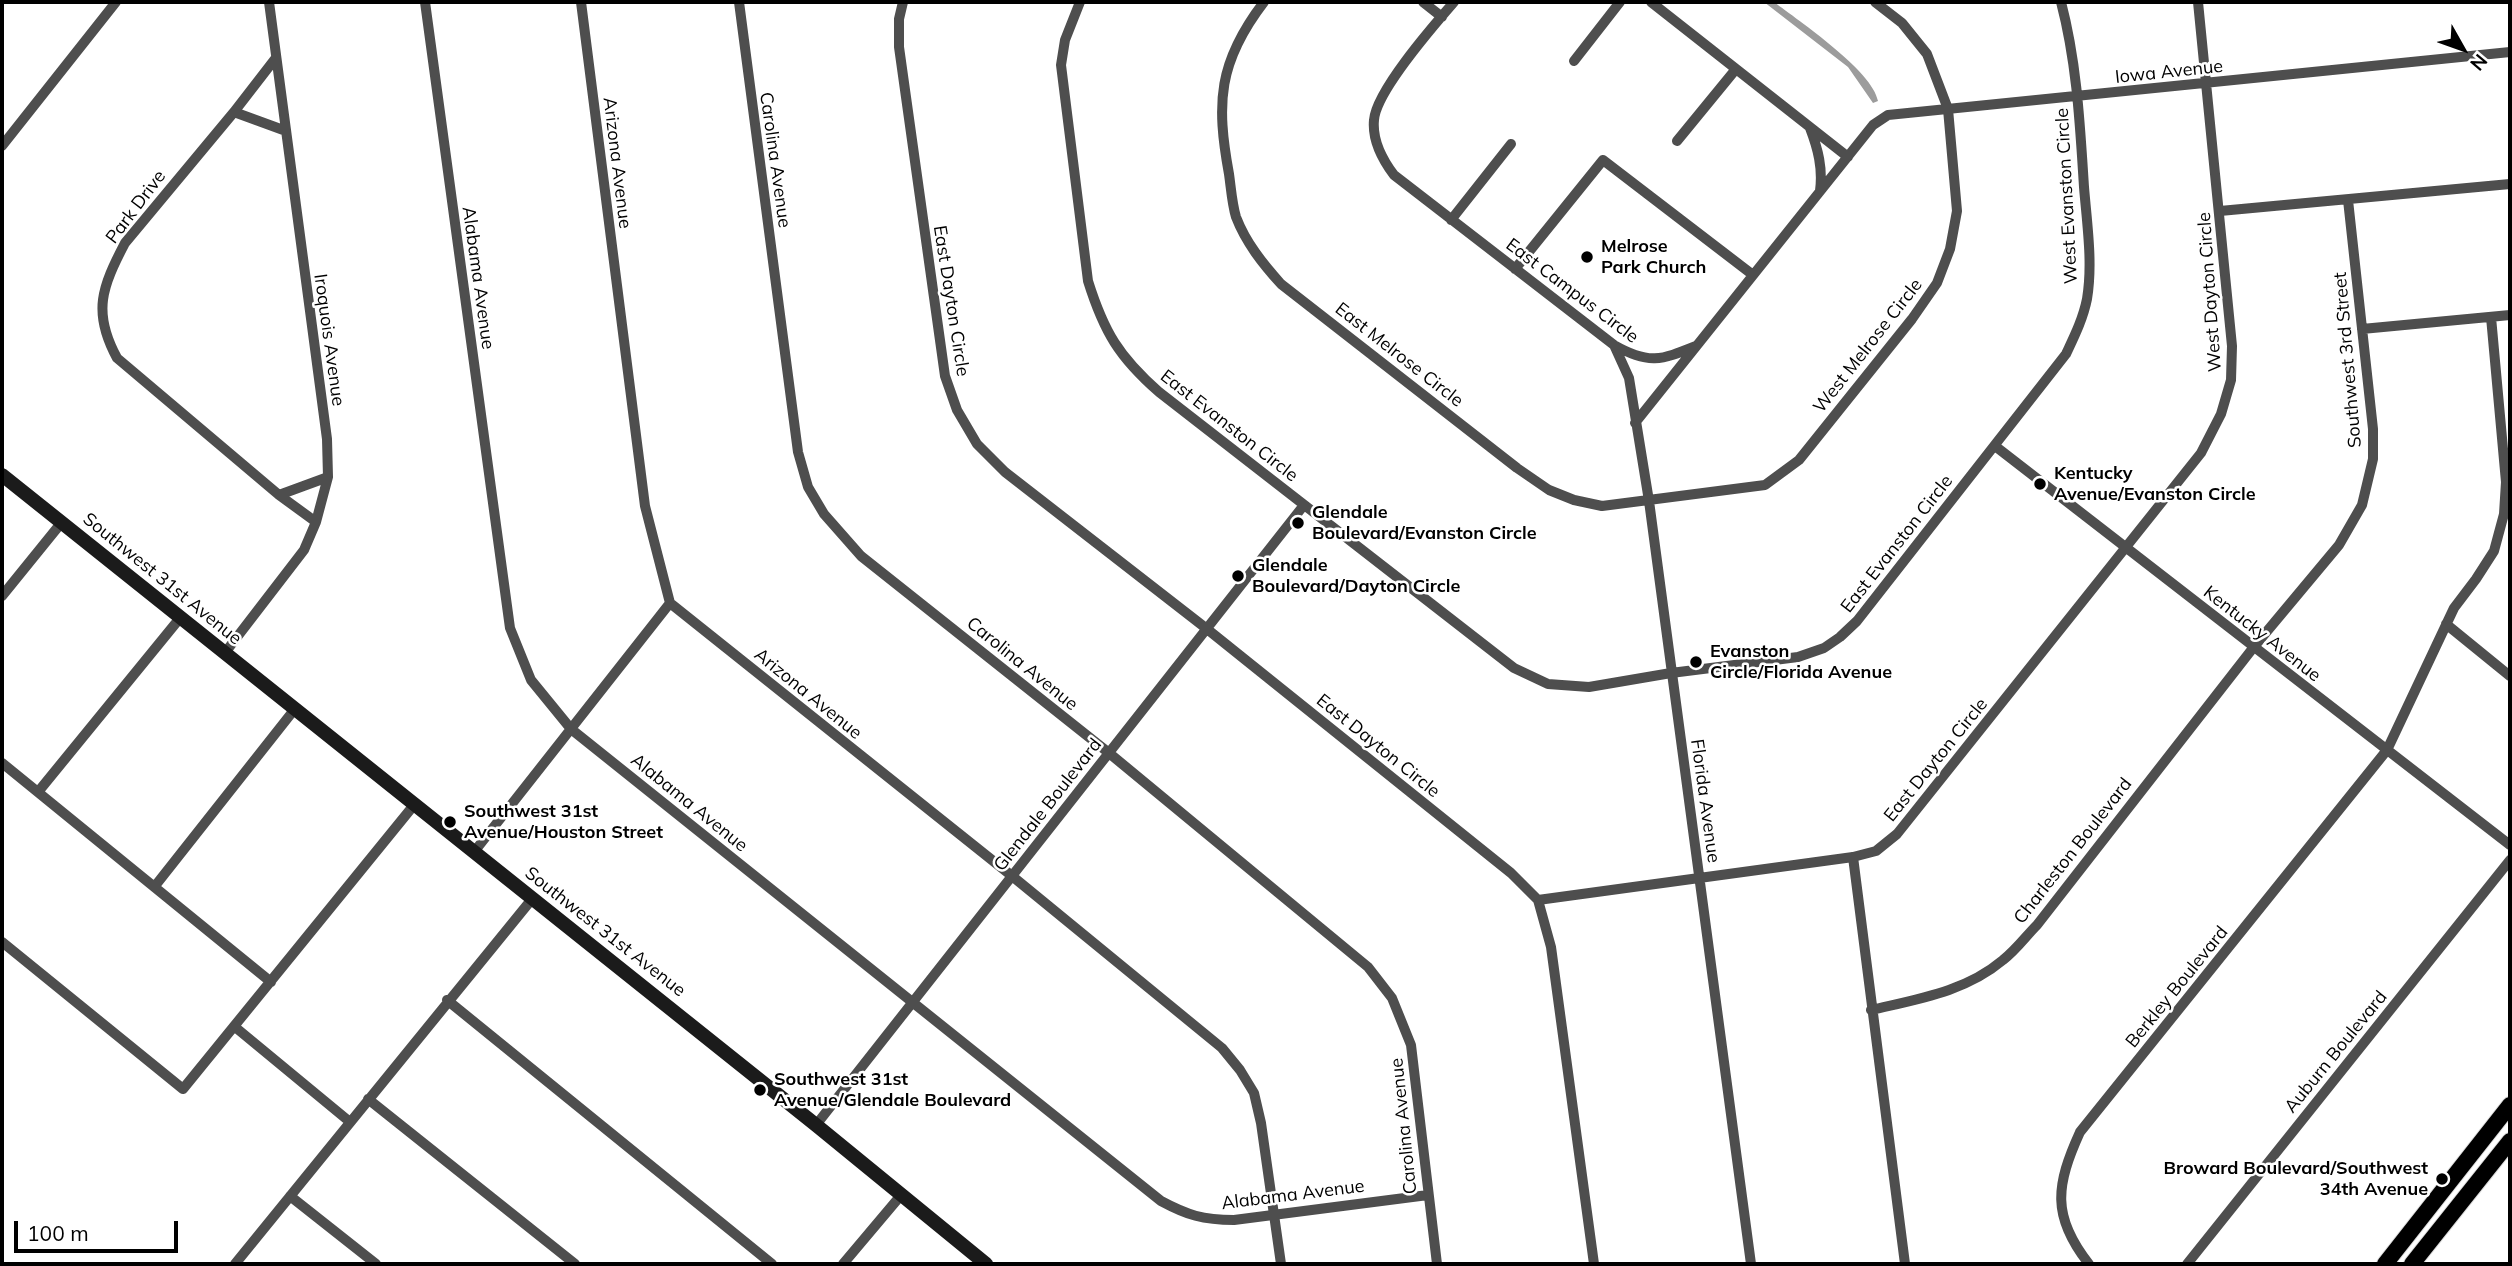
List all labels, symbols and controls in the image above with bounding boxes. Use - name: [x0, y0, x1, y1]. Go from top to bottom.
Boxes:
- north arrow: [2428, 14, 2498, 84]
- text: N: [2465, 49, 2493, 76]
- street label: Iowa Avenue: [2114, 56, 2224, 88]
- street label: Carolina Avenue: [755, 91, 795, 229]
- street label: Arizona Avenue: [598, 96, 636, 230]
- street label: West Evanston Circle: [2052, 107, 2082, 285]
- street label: Park Drive: [101, 166, 171, 248]
- street label: Alabama Avenue: [457, 205, 499, 351]
- street label: West Dayton Circle: [2194, 211, 2226, 373]
- street label: East Dayton Circle: [928, 224, 974, 378]
- street label: East Campus Circle: [1501, 234, 1643, 348]
- place label: Melrose Park Church: [1601, 236, 1706, 278]
- marker: Melrose Park Church: [1579, 249, 1595, 265]
- street label: Southwest 3rd Street: [2330, 271, 2366, 449]
- street label: Iroquois Avenue: [309, 272, 349, 408]
- street label: West Melrose Circle: [1809, 275, 1927, 417]
- street label: East Melrose Circle: [1331, 298, 1467, 412]
- street label: East Evanston Circle: [1156, 366, 1302, 486]
- place label: Kentucky Avenue/Evanston Circle: [2054, 463, 2256, 505]
- street label: East Evanston Circle: [1837, 471, 1957, 617]
- marker: Kentucky Avenue/Evanston Circle: [2032, 476, 2048, 492]
- place label: Glendale Boulevard/Evanston Circle: [1312, 502, 1537, 544]
- street label: Southwest 31st Avenue: [78, 508, 246, 650]
- marker: Glendale Boulevard/Evanston Circle: [1290, 515, 1306, 531]
- place label: Glendale Boulevard/Dayton Circle: [1252, 555, 1460, 598]
- marker: Glendale Boulevard/Dayton Circle: [1230, 568, 1246, 584]
- street label: Kentucky Avenue: [2199, 581, 2325, 687]
- street label: Carolina Avenue: [962, 613, 1082, 715]
- place label: Evanston Circle/Florida Avenue: [1710, 641, 1892, 684]
- street label: Arizona Avenue: [750, 644, 866, 744]
- marker: Evanston Circle/Florida Avenue: [1688, 654, 1704, 670]
- street label: East Dayton Circle: [1312, 690, 1444, 802]
- street label: East Dayton Circle: [1880, 694, 1992, 826]
- street label: Glendale Boulevard: [989, 734, 1107, 876]
- street label: Florida Avenue: [1686, 738, 1724, 864]
- street label: Alabama Avenue: [626, 749, 752, 857]
- street label: Charleston Boulevard: [2009, 774, 2137, 928]
- place label: Southwest 31st Avenue/Houston Street: [464, 801, 663, 844]
- marker: Southwest 31st Avenue/Houston Street: [442, 814, 458, 830]
- street label: Southwest 31st Avenue: [520, 863, 690, 1001]
- street label: Berkley Boulevard: [2121, 922, 2233, 1052]
- street label: Auburn Boulevard: [2280, 987, 2392, 1117]
- street label: Carolina Avenue: [1386, 1057, 1422, 1195]
- place label: Southwest 31st Avenue/Glendale Boulevard: [774, 1069, 1011, 1112]
- marker: Southwest 31st Avenue/Glendale Boulevard: [752, 1082, 768, 1098]
- place label: Broward Boulevard/Southwest 34th Avenue: [2164, 1158, 2428, 1200]
- marker: Broward Boulevard/Southwest 34th Avenue: [2434, 1171, 2450, 1187]
- street label: Alabama Avenue: [1220, 1176, 1366, 1214]
- scale bar: [18, 1206, 182, 1250]
- text: 100 m: [27, 1220, 89, 1246]

